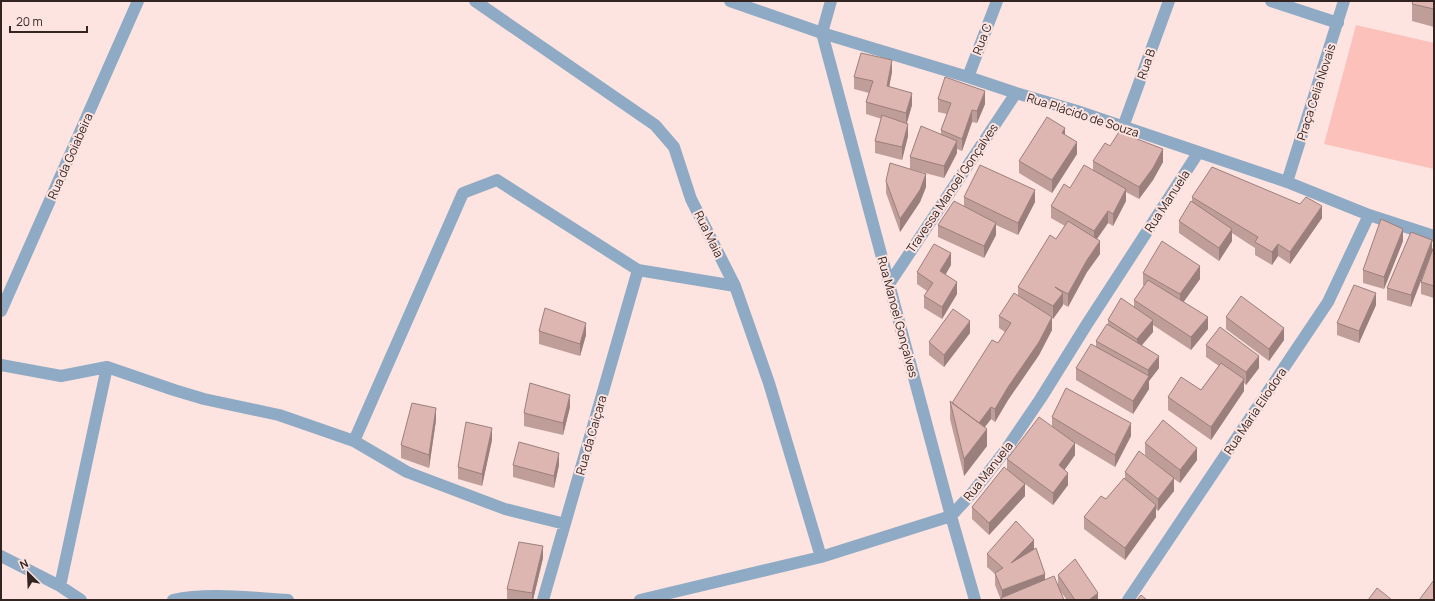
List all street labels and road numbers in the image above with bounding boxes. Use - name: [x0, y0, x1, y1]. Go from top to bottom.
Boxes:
- street label: Rua C: [968, 20, 996, 57]
- street label: Praça Celia Novais: [1292, 42, 1340, 142]
- street label: Rua B: [1133, 46, 1159, 82]
- street label: Rua Plácido de Souza: [1025, 89, 1141, 141]
- street label: Rua da Goiabeira: [43, 110, 97, 202]
- street label: Travessa Manoel Gonçalves: [902, 120, 1002, 256]
- street label: Rua Manuela: [1140, 166, 1194, 236]
- street label: Rua Maia: [690, 208, 728, 260]
- street label: Rua Manoel Gonçalves: [874, 255, 922, 379]
- street label: Rua Maria Eliodora: [1220, 364, 1290, 458]
- street label: Rua da Caiçara: [572, 393, 610, 477]
- street label: Rua Manuela: [959, 438, 1017, 504]

